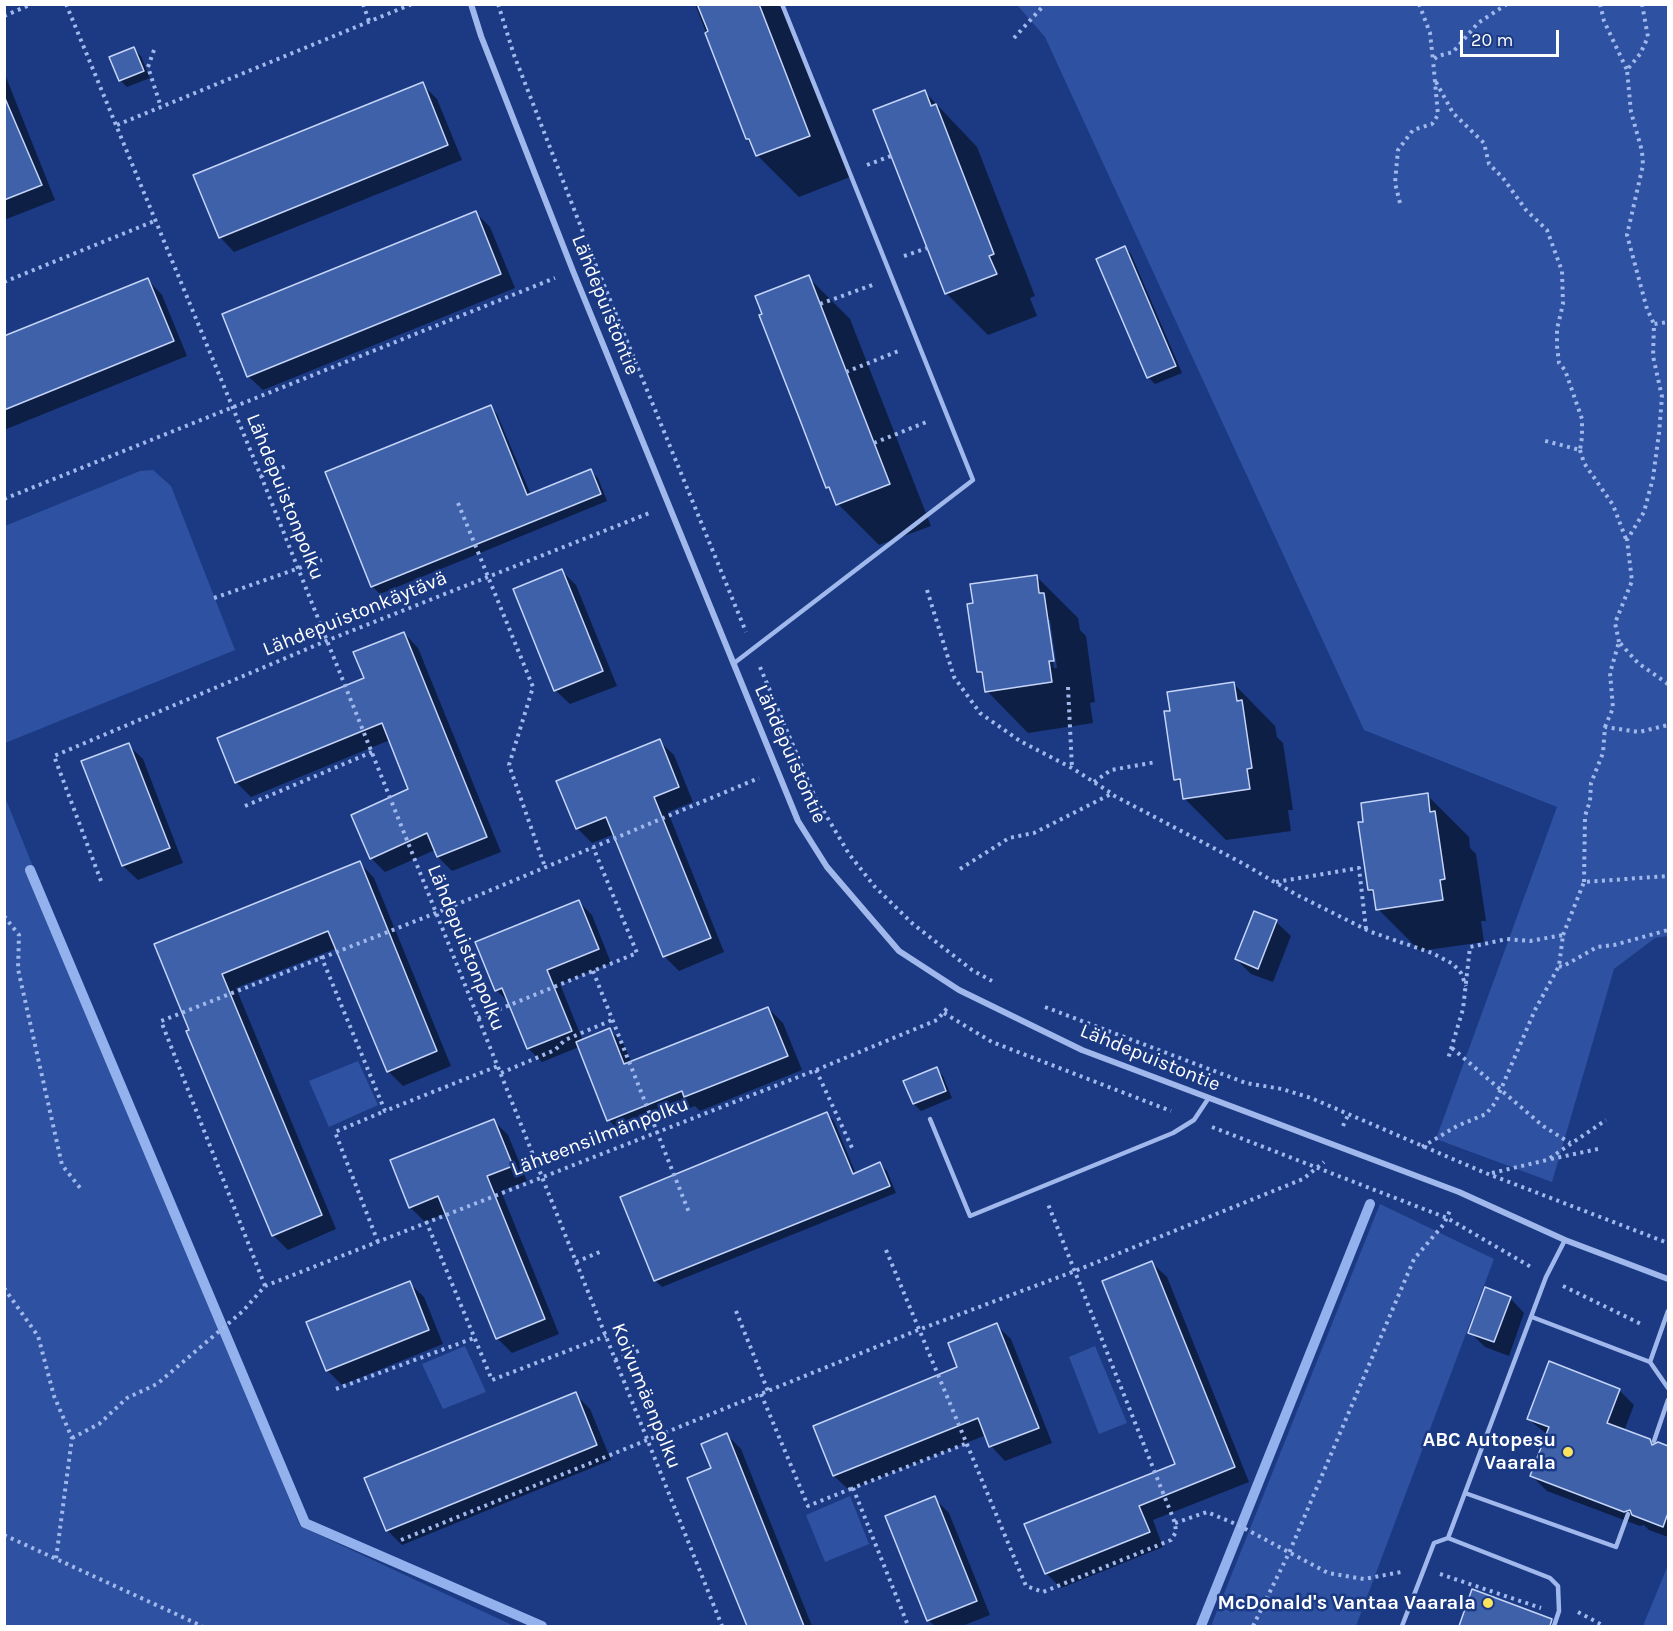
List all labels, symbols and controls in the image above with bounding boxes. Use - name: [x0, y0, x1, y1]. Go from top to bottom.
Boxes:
- scale bar: [1463, 18, 1562, 56]
- text: 20 m: [1471, 29, 1513, 51]
- street label: Lähdepuistontie: [566, 231, 644, 379]
- street label: Lähdepuistonpolku: [241, 410, 329, 584]
- street label: Lähdepuistonkäytävä: [259, 566, 451, 662]
- street label: Lähdepuistontie: [749, 681, 831, 827]
- street label: Lähdepuistonpolku: [422, 861, 510, 1035]
- street label: Lähdepuistontie: [1076, 1019, 1224, 1097]
- street label: Lähteensilmänpolku: [508, 1092, 692, 1182]
- street label: Koivumäenpolku: [606, 1320, 686, 1472]
- place label: ABC Autopesu Vaarala: [1423, 1428, 1556, 1475]
- marker: ABC Autopesu Vaarala: [1561, 1445, 1575, 1459]
- place label: McDonald's Vantaa Vaarala: [1217, 1591, 1476, 1615]
- marker: McDonald's Vantaa Vaarala: [1481, 1596, 1495, 1610]

